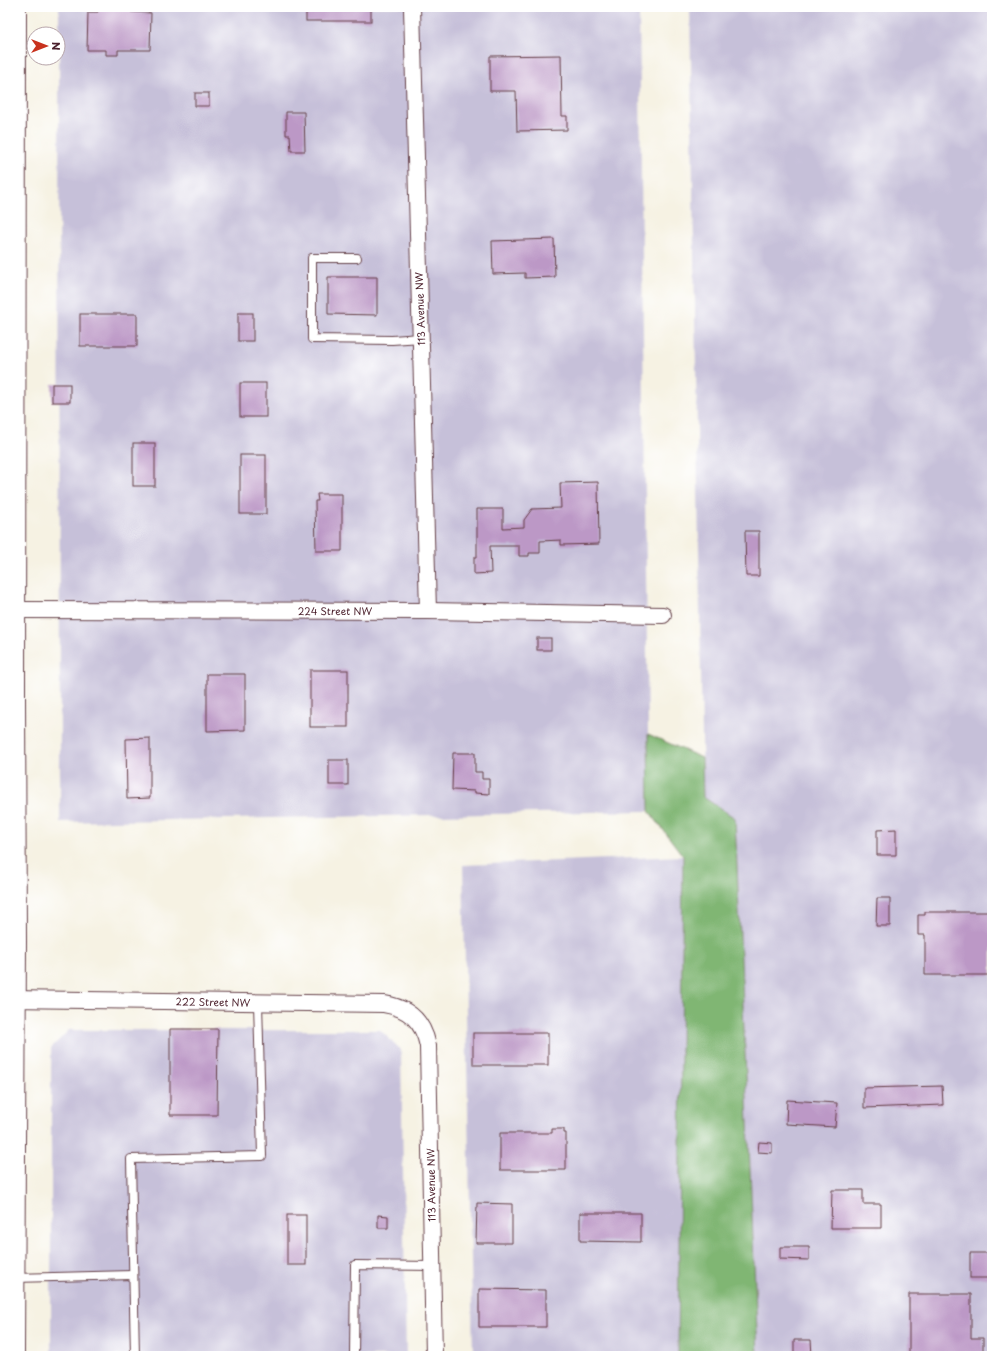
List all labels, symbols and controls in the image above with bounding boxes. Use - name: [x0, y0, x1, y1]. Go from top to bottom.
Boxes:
- north arrow: [26, 26, 66, 66]
- text: N: [48, 42, 65, 51]
- street label: 113 Avenue NW: [411, 271, 428, 346]
- street label: 224 Street NW: [298, 603, 373, 618]
- street label: 222 Street NW: [175, 993, 251, 1010]
- street label: 113 Avenue NW: [422, 1147, 439, 1222]

